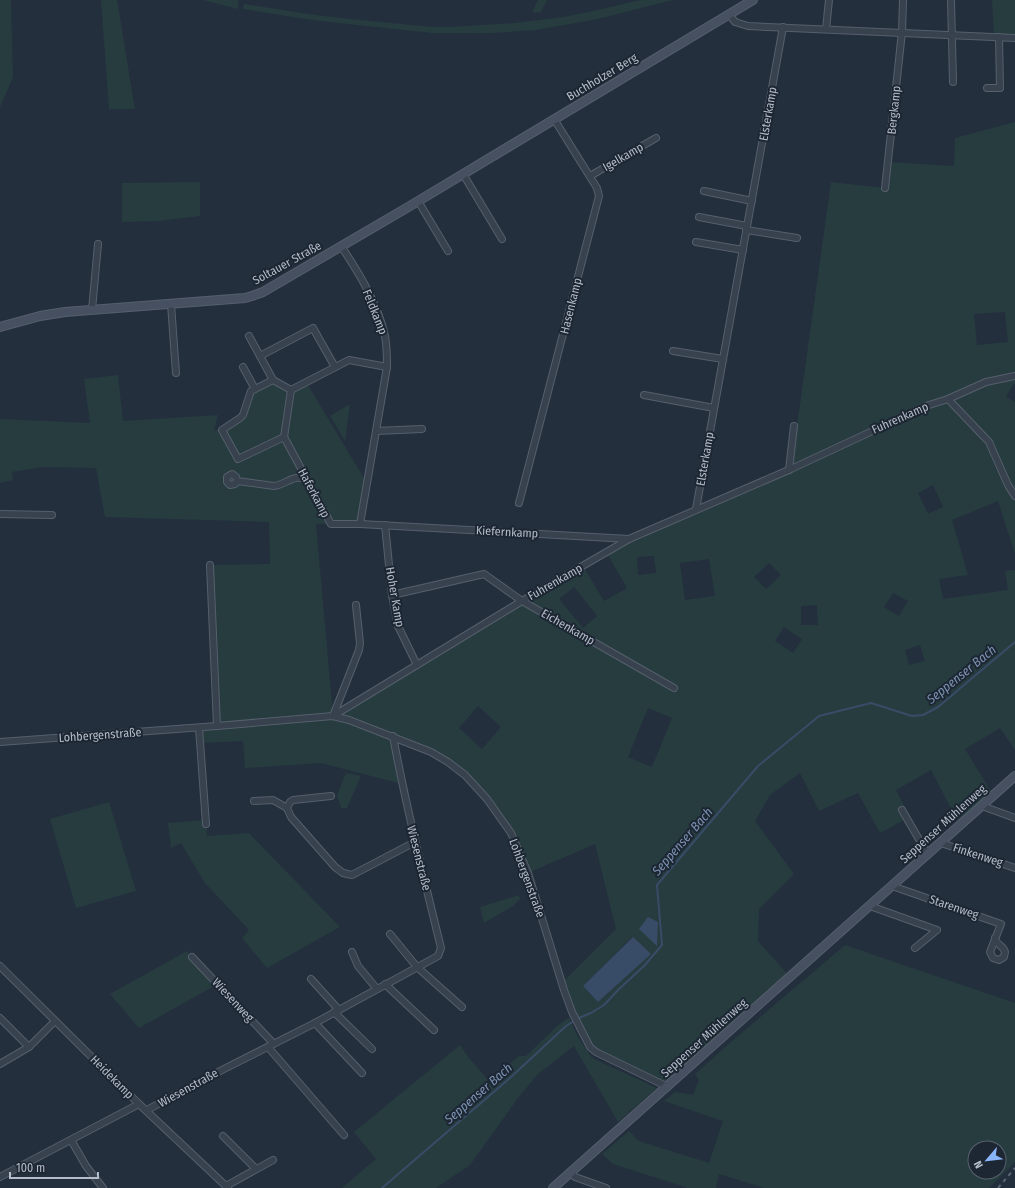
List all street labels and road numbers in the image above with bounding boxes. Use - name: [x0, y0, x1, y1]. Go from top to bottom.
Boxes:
- street label: Buchholzer Berg: [564, 50, 640, 104]
- street label: Bergkamp: [884, 85, 904, 135]
- street label: Elsterkamp: [756, 86, 780, 142]
- street label: Igelkamp: [600, 140, 646, 174]
- street label: Soltauer Straße: [250, 238, 324, 288]
- street label: Hasenkamp: [557, 276, 585, 336]
- street label: Feldkamp: [360, 287, 390, 337]
- street label: Fuhrenkamp: [870, 399, 930, 437]
- street label: Elsterkamp: [693, 431, 717, 487]
- street label: Haferkamp: [295, 466, 333, 520]
- street label: Kiefernkamp: [476, 523, 538, 541]
- street label: Fuhrenkamp: [525, 561, 585, 603]
- street label: Hoher Kamp: [383, 566, 407, 628]
- street label: Eichenkamp: [539, 606, 597, 648]
- street label: Lohbergenstraße: [58, 725, 142, 745]
- street label: Seppenser Mühlenweg: [897, 781, 989, 866]
- street label: Wiesenstraße: [404, 824, 434, 892]
- street label: Lohbergenstraße: [506, 837, 548, 919]
- street label: Finkenweg: [951, 840, 1005, 870]
- street label: Starenweg: [928, 892, 981, 922]
- street label: Wiesenweg: [209, 975, 257, 1025]
- street label: Seppenser Mühlenweg: [658, 995, 750, 1080]
- street label: Heidekamp: [87, 1052, 137, 1102]
- street label: Wiesenstraße: [156, 1066, 220, 1110]

